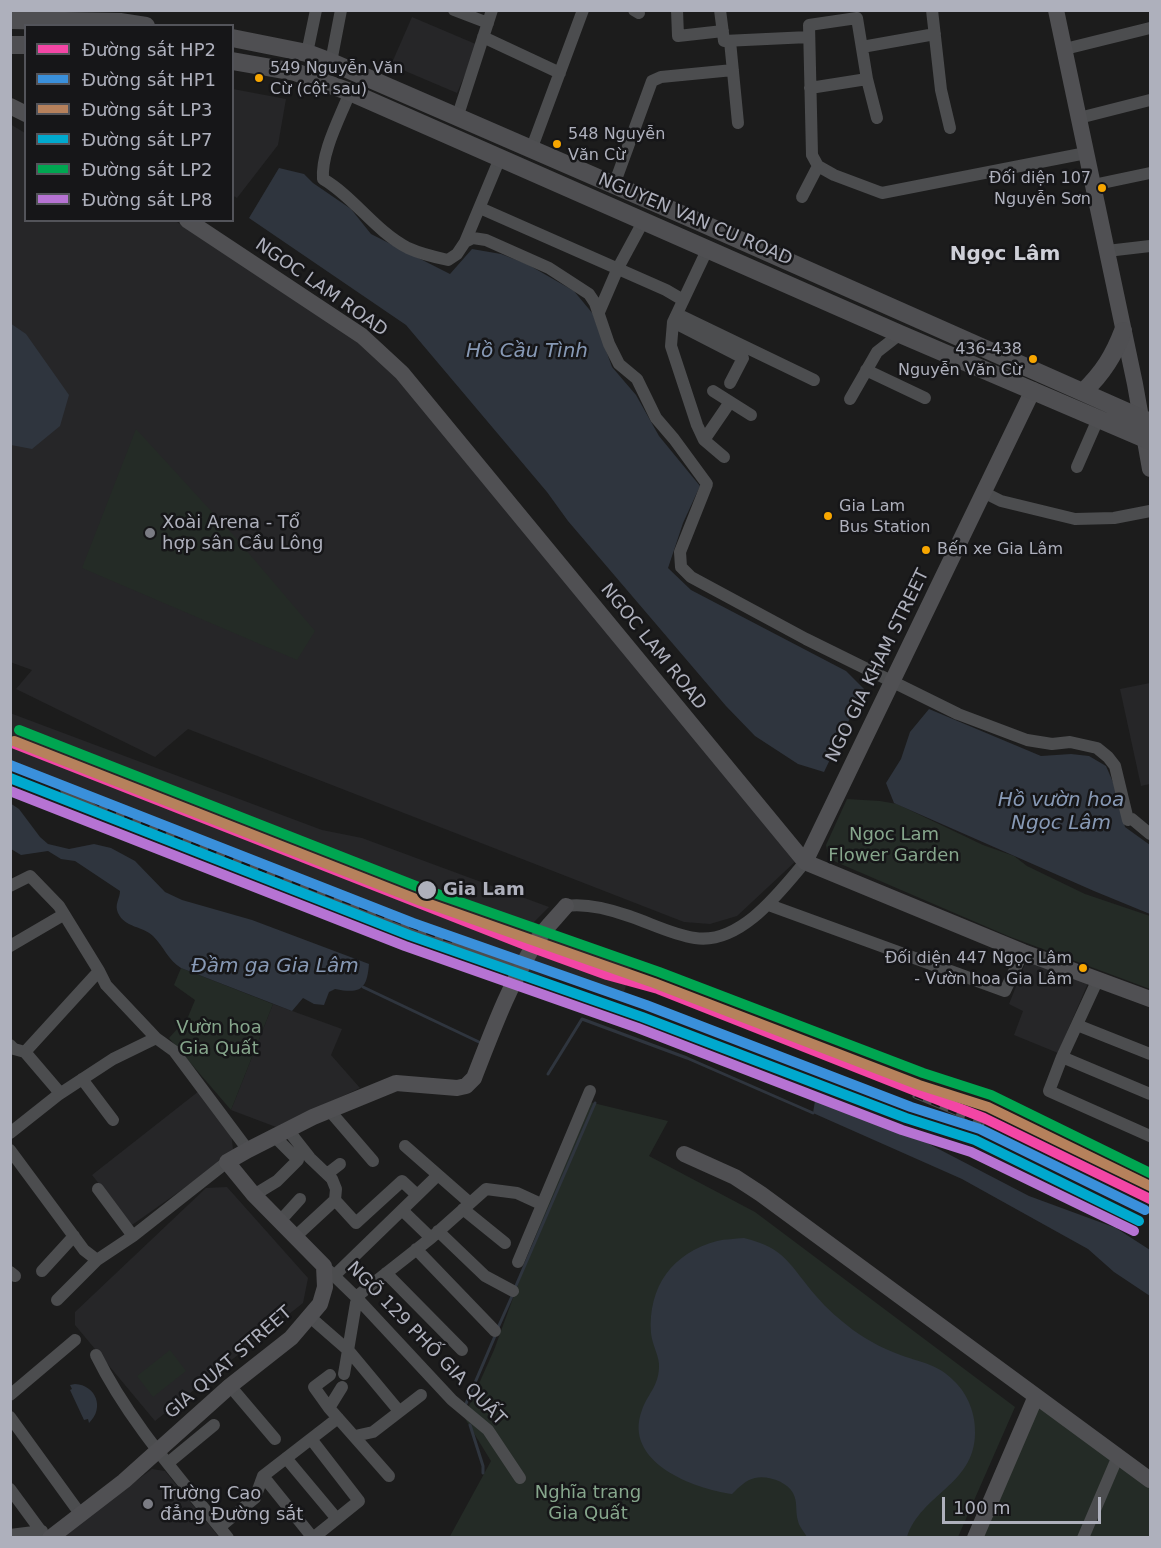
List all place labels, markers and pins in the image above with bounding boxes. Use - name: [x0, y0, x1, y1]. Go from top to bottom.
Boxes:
- place label: 549 Nguyễn Văn Cừ (cột sau): [270, 59, 403, 97]
- marker: 549 Nguyễn Văn Cừ (cột sau): [253, 72, 265, 84]
- place label: 548 Nguyễn Văn Cừ: [568, 125, 665, 163]
- marker: 548 Nguyễn Văn Cừ: [551, 138, 563, 150]
- place label: Đối diện 107 Nguyễn Sơn: [989, 169, 1091, 207]
- marker: Đối diện 107 Nguyễn Sơn: [1096, 182, 1108, 194]
- place label: 436-438 Nguyễn Văn Cừ: [898, 340, 1022, 378]
- marker: 436-438 Nguyễn Văn Cừ: [1027, 353, 1039, 365]
- place label: Gia Lam Bus Station: [839, 497, 930, 535]
- marker: Gia Lam Bus Station: [822, 510, 834, 522]
- place label: Xoài Arena - Tổ hợp sân Cầu Lông: [162, 512, 323, 554]
- marker: Xoài Arena - Tổ hợp sân Cầu Lông: [143, 526, 157, 540]
- place label: Bến xe Gia Lâm: [937, 540, 1063, 560]
- marker: Bến xe Gia Lâm: [920, 544, 932, 556]
- marker: Gia Lam: [416, 879, 438, 901]
- place label: Gia Lam: [443, 879, 525, 901]
- place label: Đối diện 447 Ngọc Lâm - Vườn hoa Gia Lâm: [885, 949, 1072, 987]
- marker: Đối diện 447 Ngọc Lâm - Vườn hoa Gia Lâm: [1077, 962, 1089, 974]
- place label: Trường Cao đẳng Đường sắt: [160, 1483, 303, 1526]
- marker: Trường Cao đẳng Đường sắt: [141, 1497, 155, 1511]

